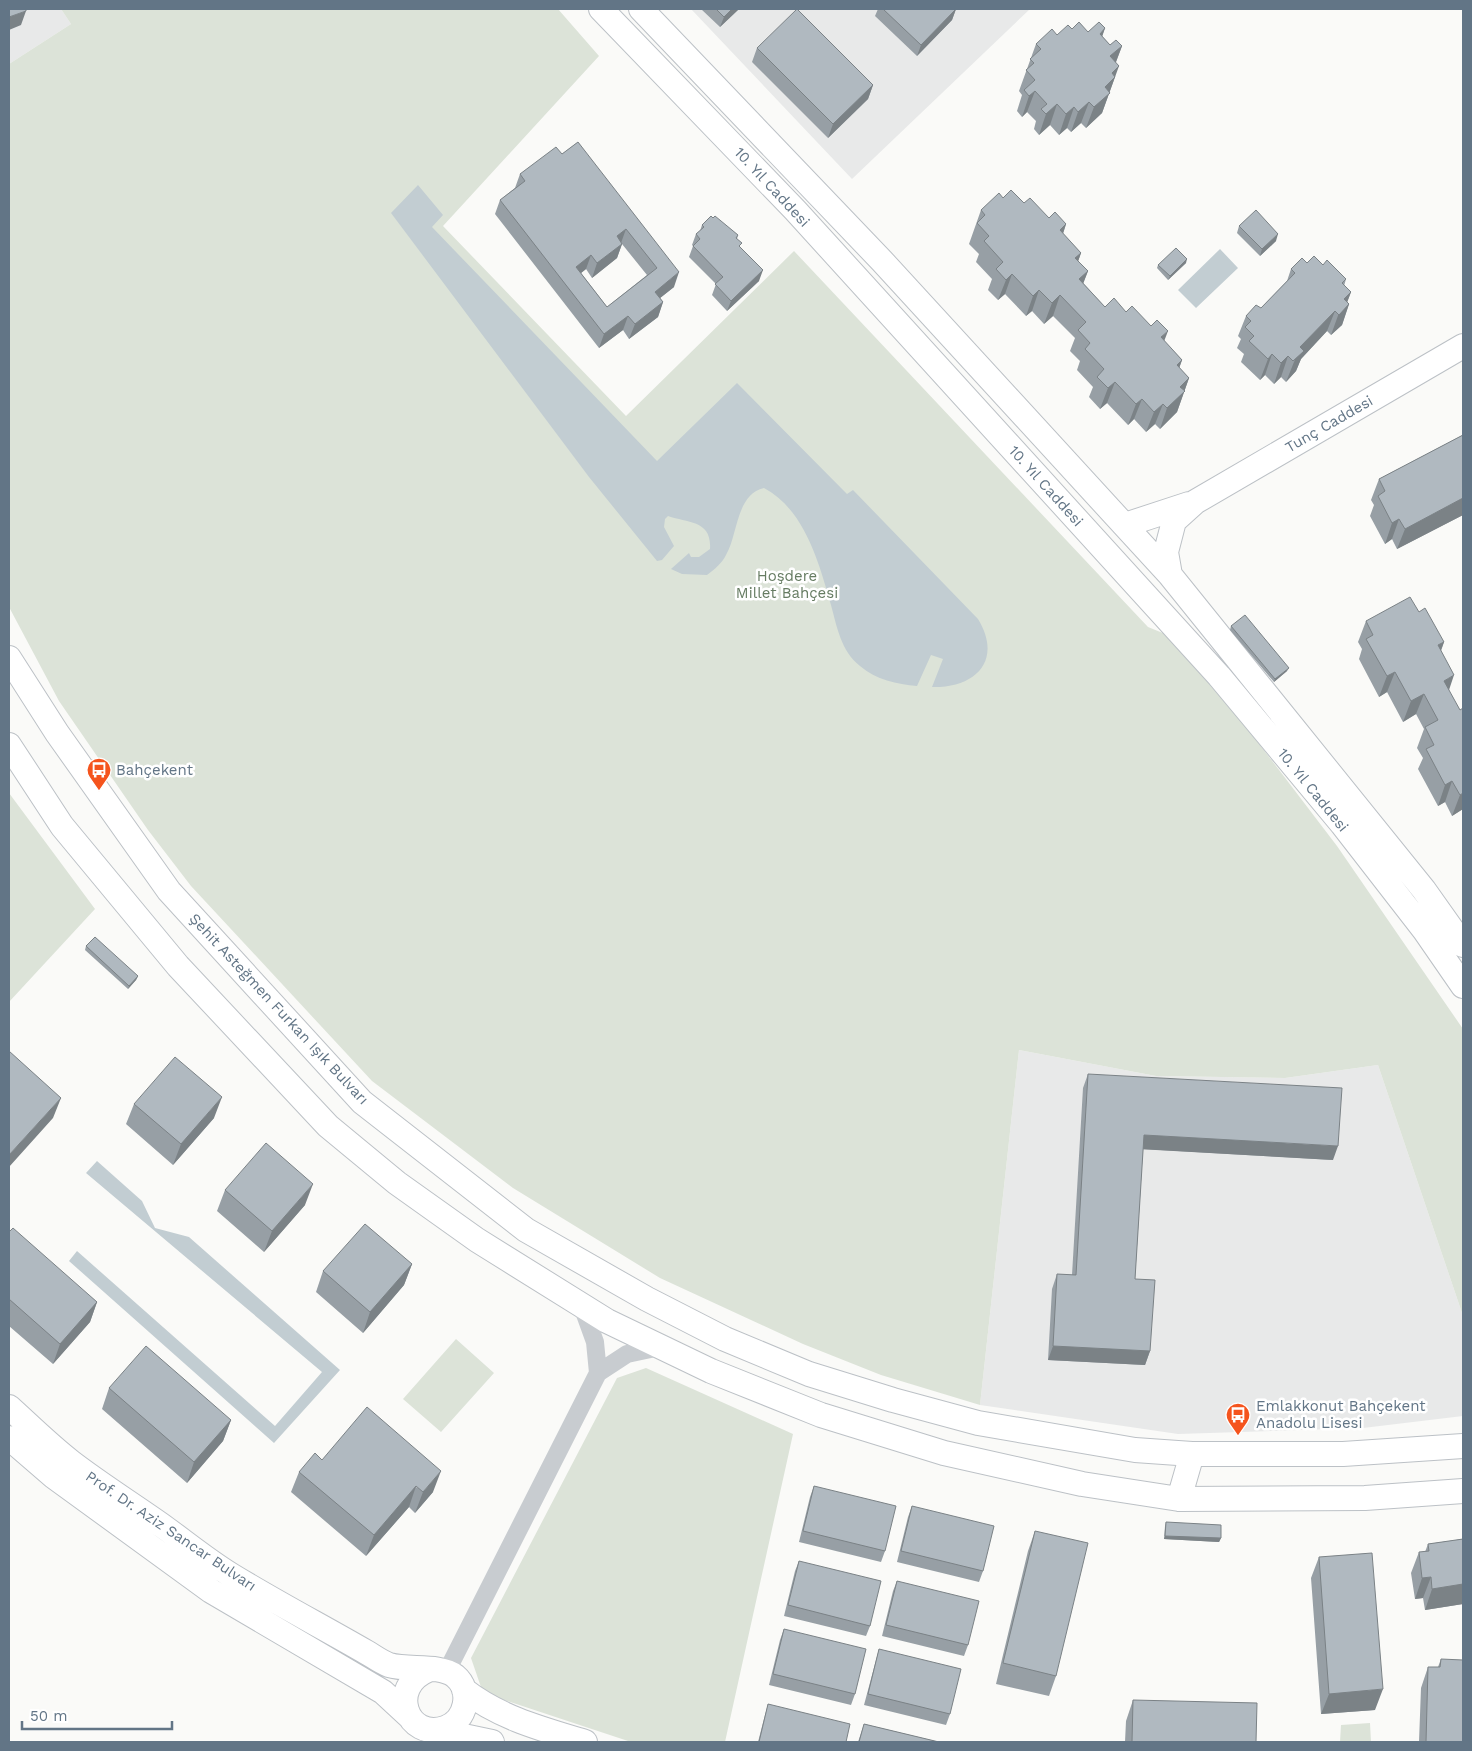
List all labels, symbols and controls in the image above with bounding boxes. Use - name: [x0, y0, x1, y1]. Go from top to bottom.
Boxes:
- street label: 10. Yıl Caddesi: [731, 143, 813, 231]
- street label: Tunç Caddesi: [1282, 392, 1376, 456]
- street label: 10. Yıl Caddesi: [1005, 442, 1087, 530]
- park label: Hoşdere Millet Bahçesi: [736, 567, 838, 602]
- street label: 10. Yıl Caddesi: [1274, 745, 1352, 835]
- bus stop icon: Bahçekent: [86, 757, 112, 791]
- place label: Bahçekent: [116, 761, 194, 779]
- street label: Şehit Asteğmen Furkan Işık Bulvarı: [186, 910, 372, 1108]
- place label: Emlakkonut Bahçekent Anadolu Lisesi: [1256, 1397, 1426, 1432]
- bus stop icon: Emlakkonut Bahçekent Anadolu Lisesi: [1225, 1402, 1251, 1436]
- street label: Prof. Dr. Aziz Sancar Bulvarı: [82, 1467, 260, 1595]
- scale bar: [22, 1698, 172, 1730]
- text: 50 m: [30, 1707, 67, 1725]

